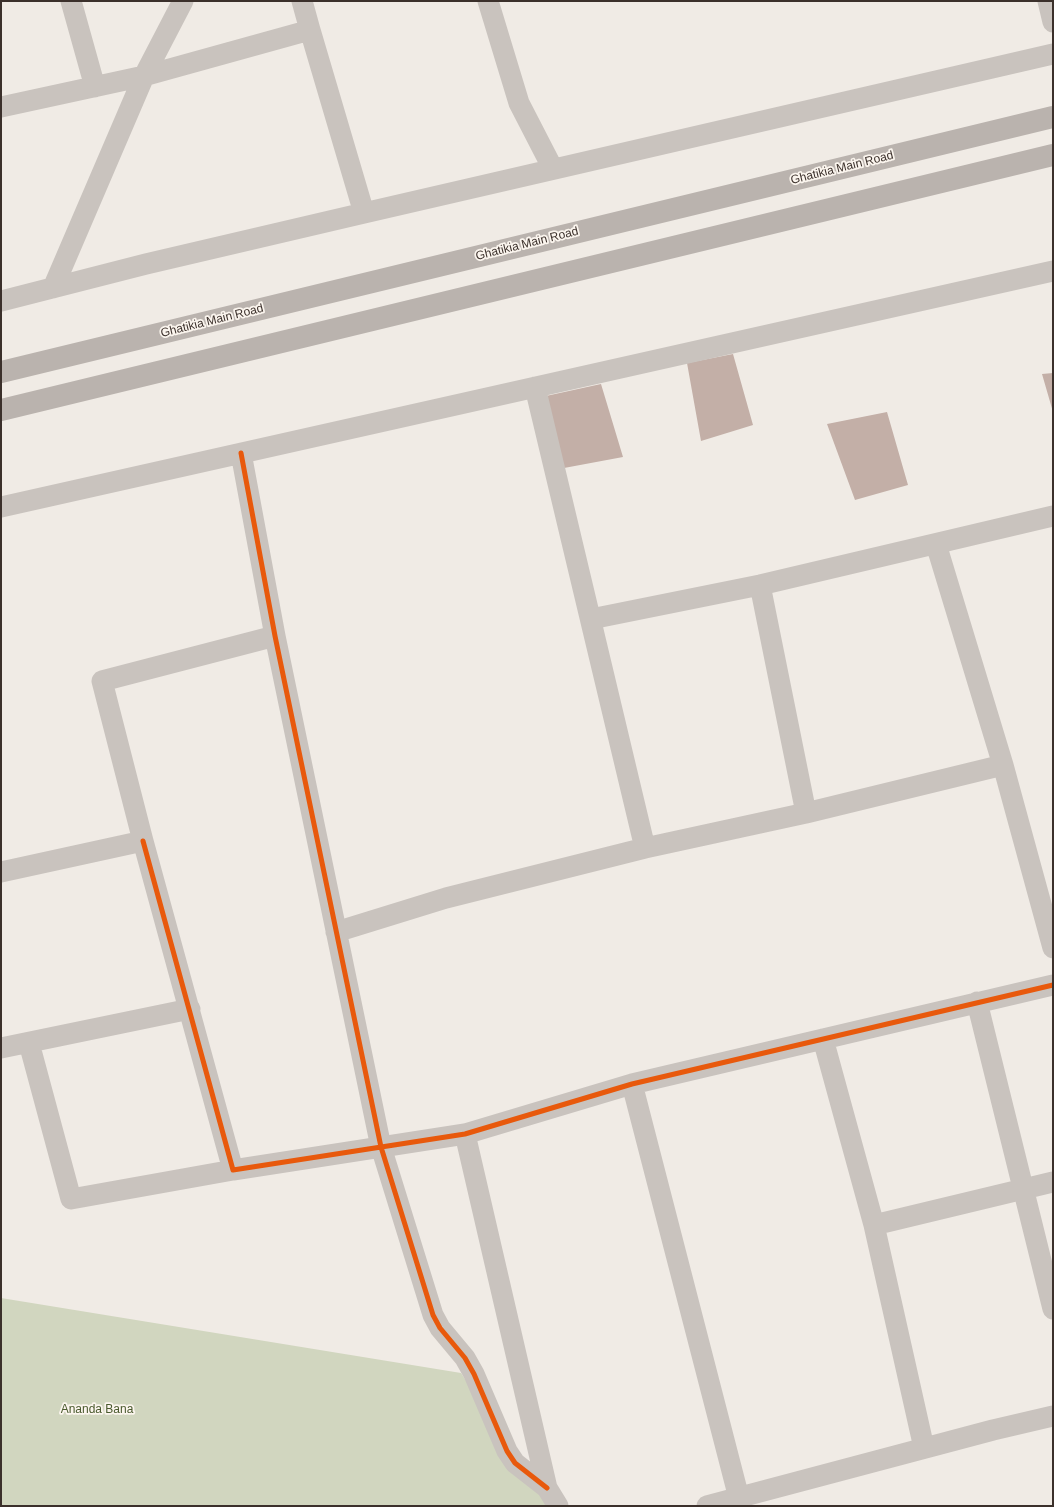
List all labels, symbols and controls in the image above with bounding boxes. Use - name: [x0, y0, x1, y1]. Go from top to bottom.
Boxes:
- street label: Ghatikia Main Road: [789, 148, 895, 188]
- street label: Ghatikia Main Road: [474, 224, 580, 264]
- street label: Ghatikia Main Road: [159, 301, 265, 341]
- park label: Ananda Bana: [61, 1403, 133, 1417]

